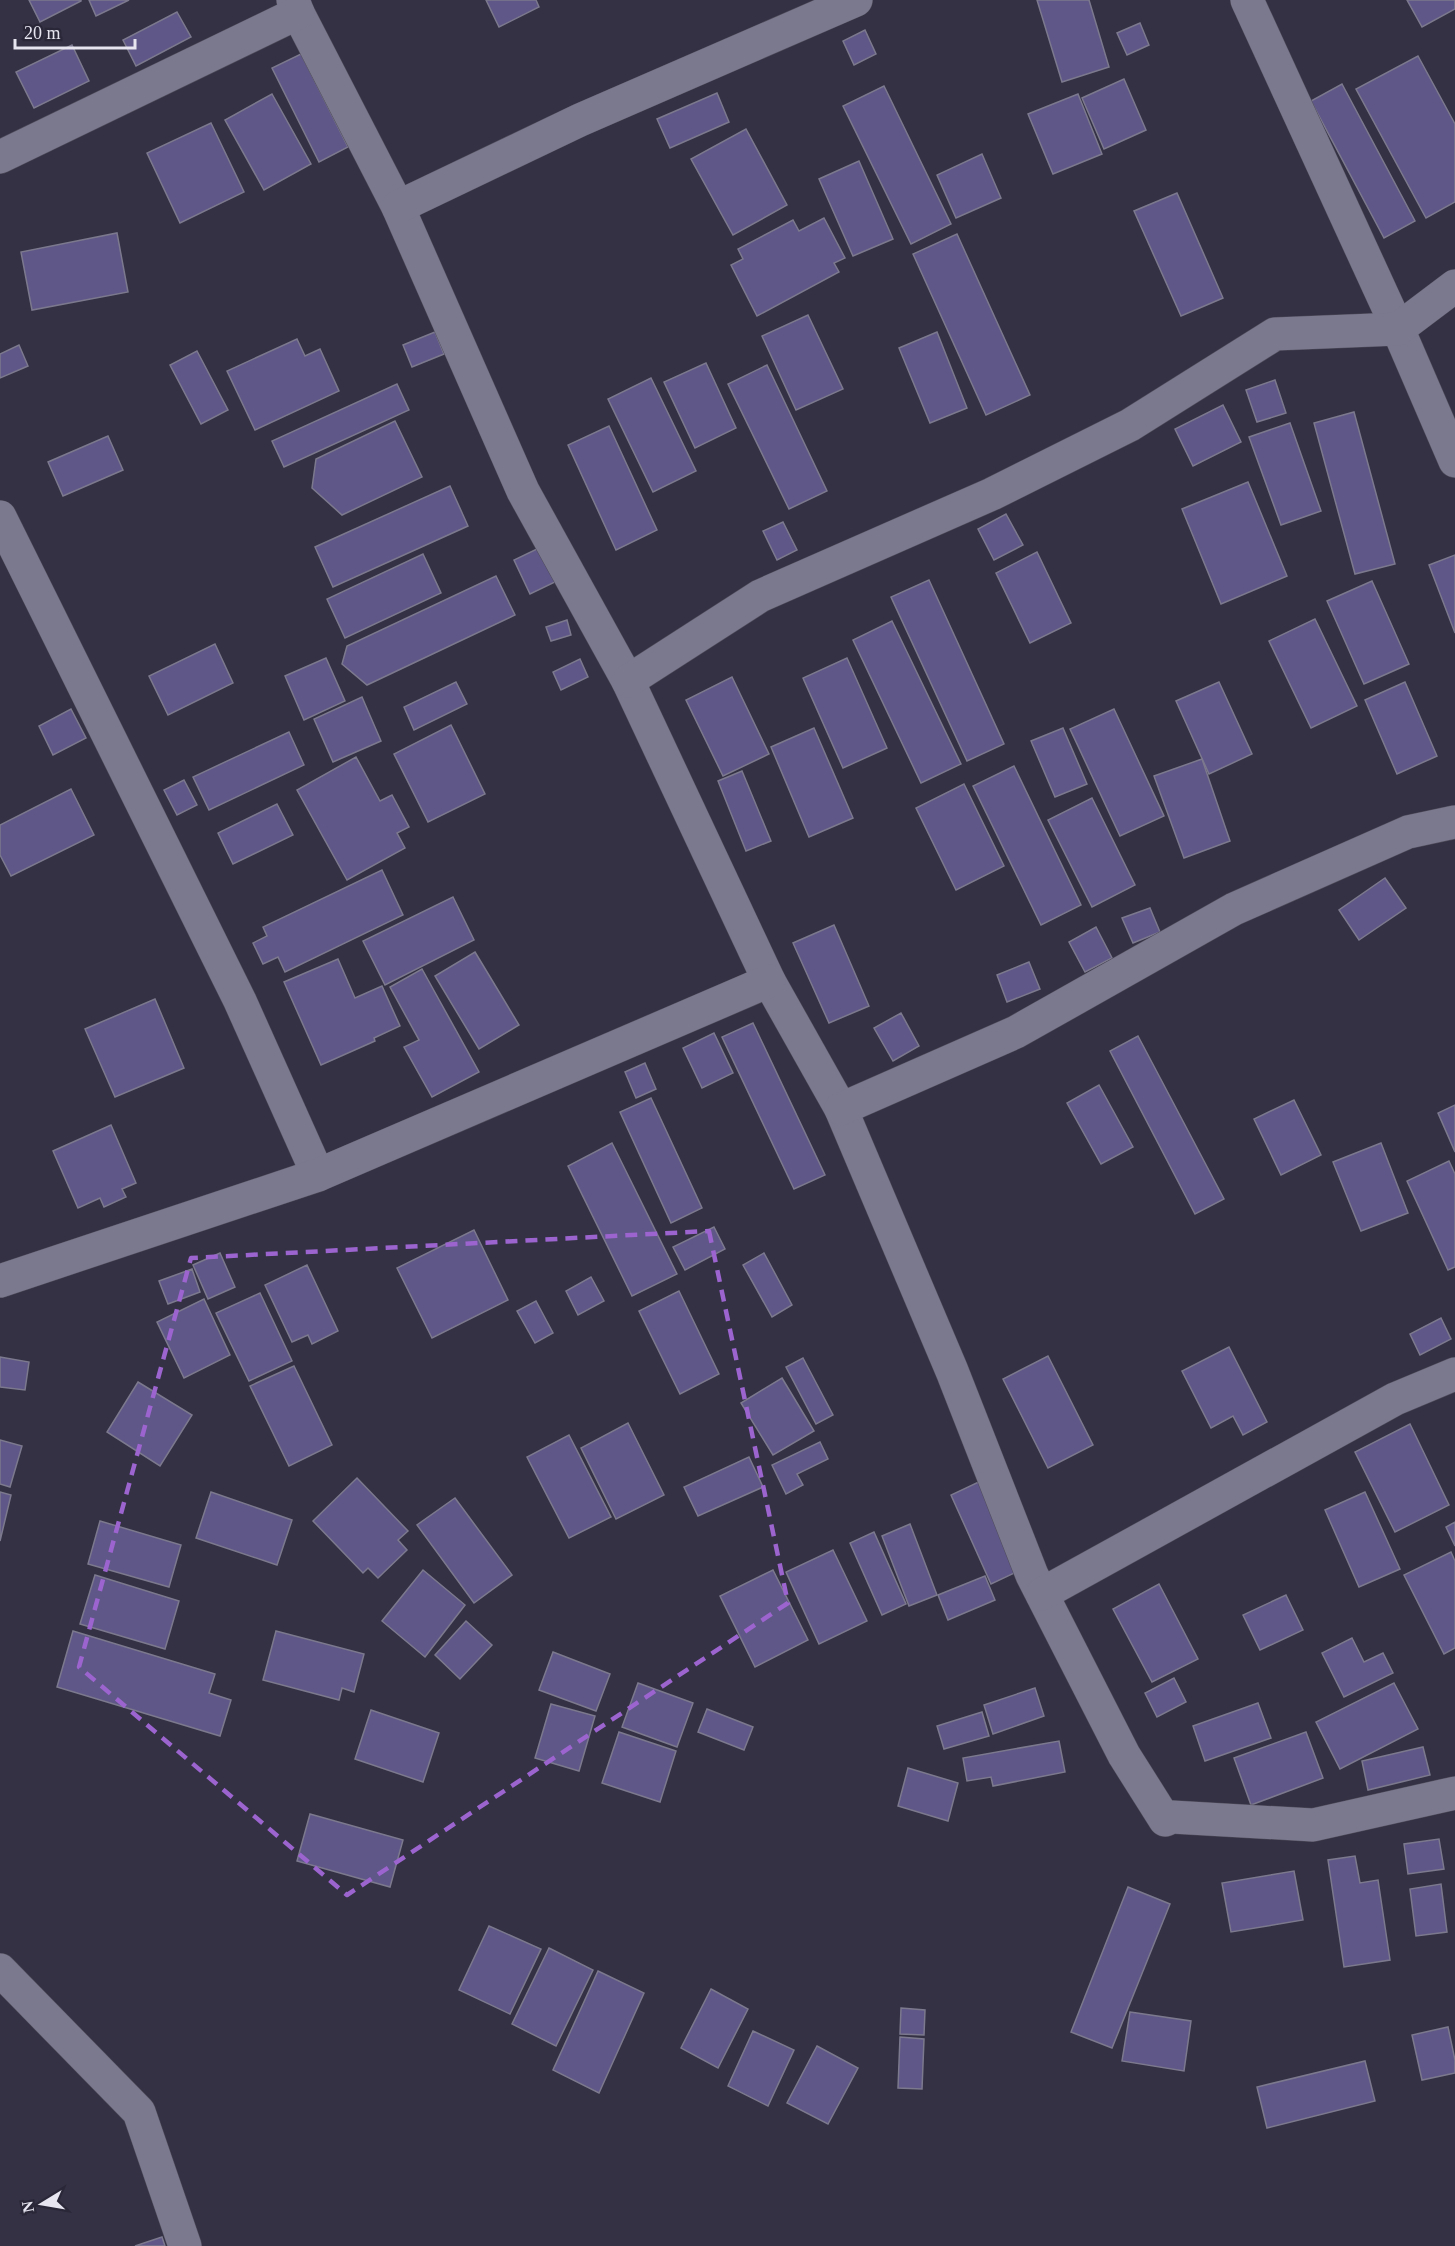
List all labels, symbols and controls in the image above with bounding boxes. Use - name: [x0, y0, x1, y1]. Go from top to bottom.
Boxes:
- scale bar: [15, 12, 135, 50]
- text: 20 m: [24, 23, 61, 43]
- north arrow: [12, 2174, 72, 2234]
- text: N: [18, 2199, 37, 2214]

